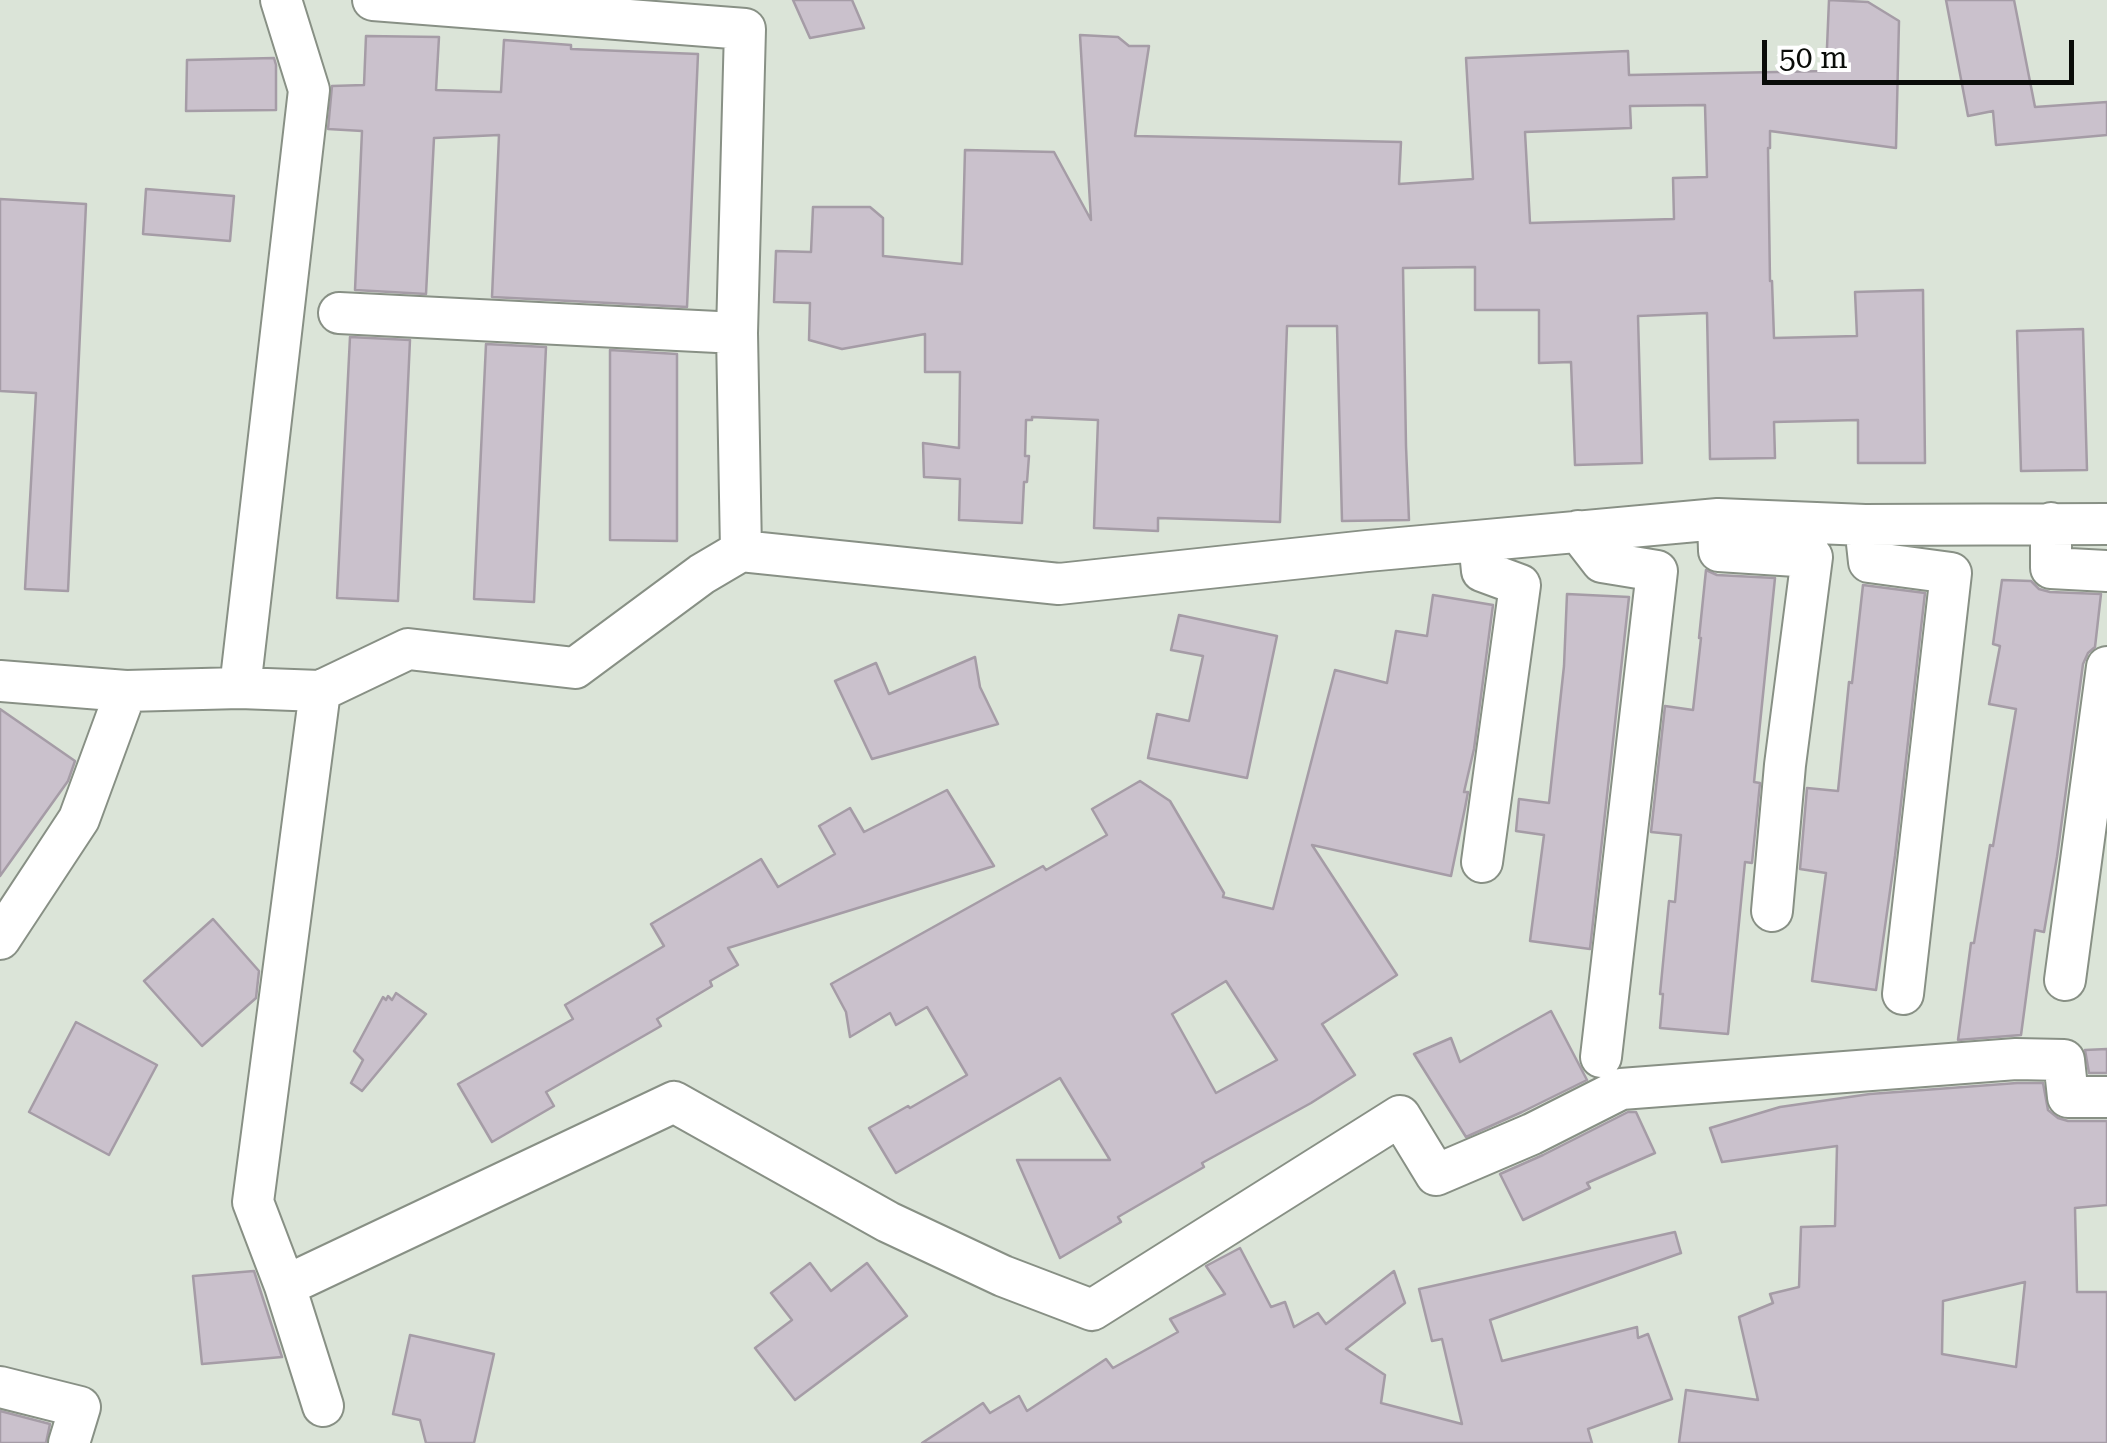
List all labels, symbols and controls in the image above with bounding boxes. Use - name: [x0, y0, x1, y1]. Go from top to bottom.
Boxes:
- scale bar: [1767, 20, 2080, 82]
- text: 50 m: [1779, 40, 1848, 75]

